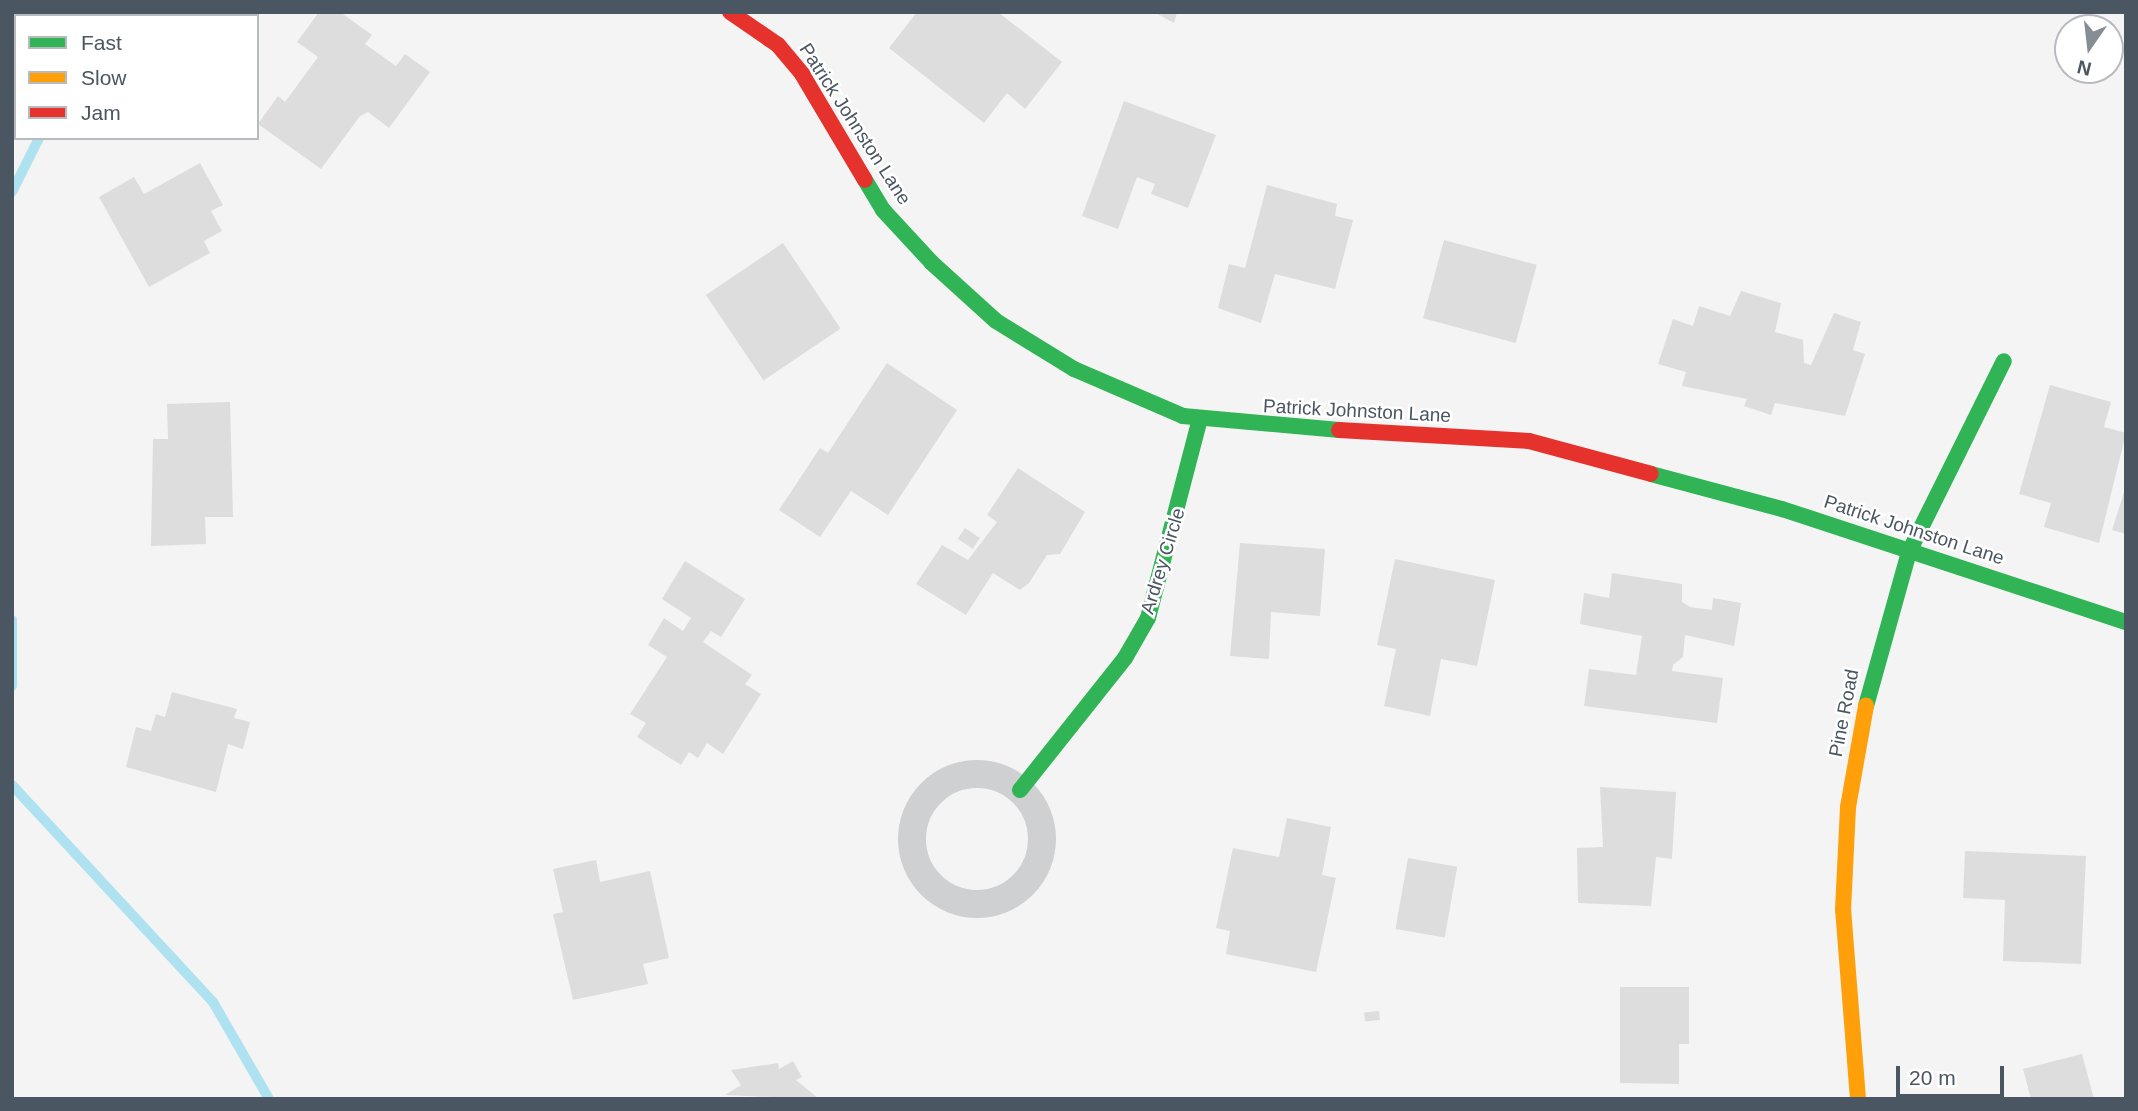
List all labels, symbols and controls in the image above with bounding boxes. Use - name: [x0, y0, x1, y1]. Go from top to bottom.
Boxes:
- legend: [14, 14, 259, 140]
- north arrow: [2054, 14, 2124, 84]
- text: Fast: [81, 31, 122, 54]
- street label: Patrick Johnston Lane: [794, 39, 916, 209]
- text: N: [2075, 56, 2093, 80]
- text: Slow: [81, 66, 127, 89]
- text: Jam: [81, 101, 121, 124]
- street label: Patrick Johnston Lane: [1263, 395, 1451, 427]
- street label: Patrick Johnston Lane: [1821, 490, 2007, 570]
- street label: Ardrey Circle: [1136, 505, 1190, 617]
- street label: Pine Road: [1824, 667, 1864, 759]
- scale bar: [1900, 1052, 2008, 1096]
- text: 20 m: [1909, 1066, 1956, 1089]

